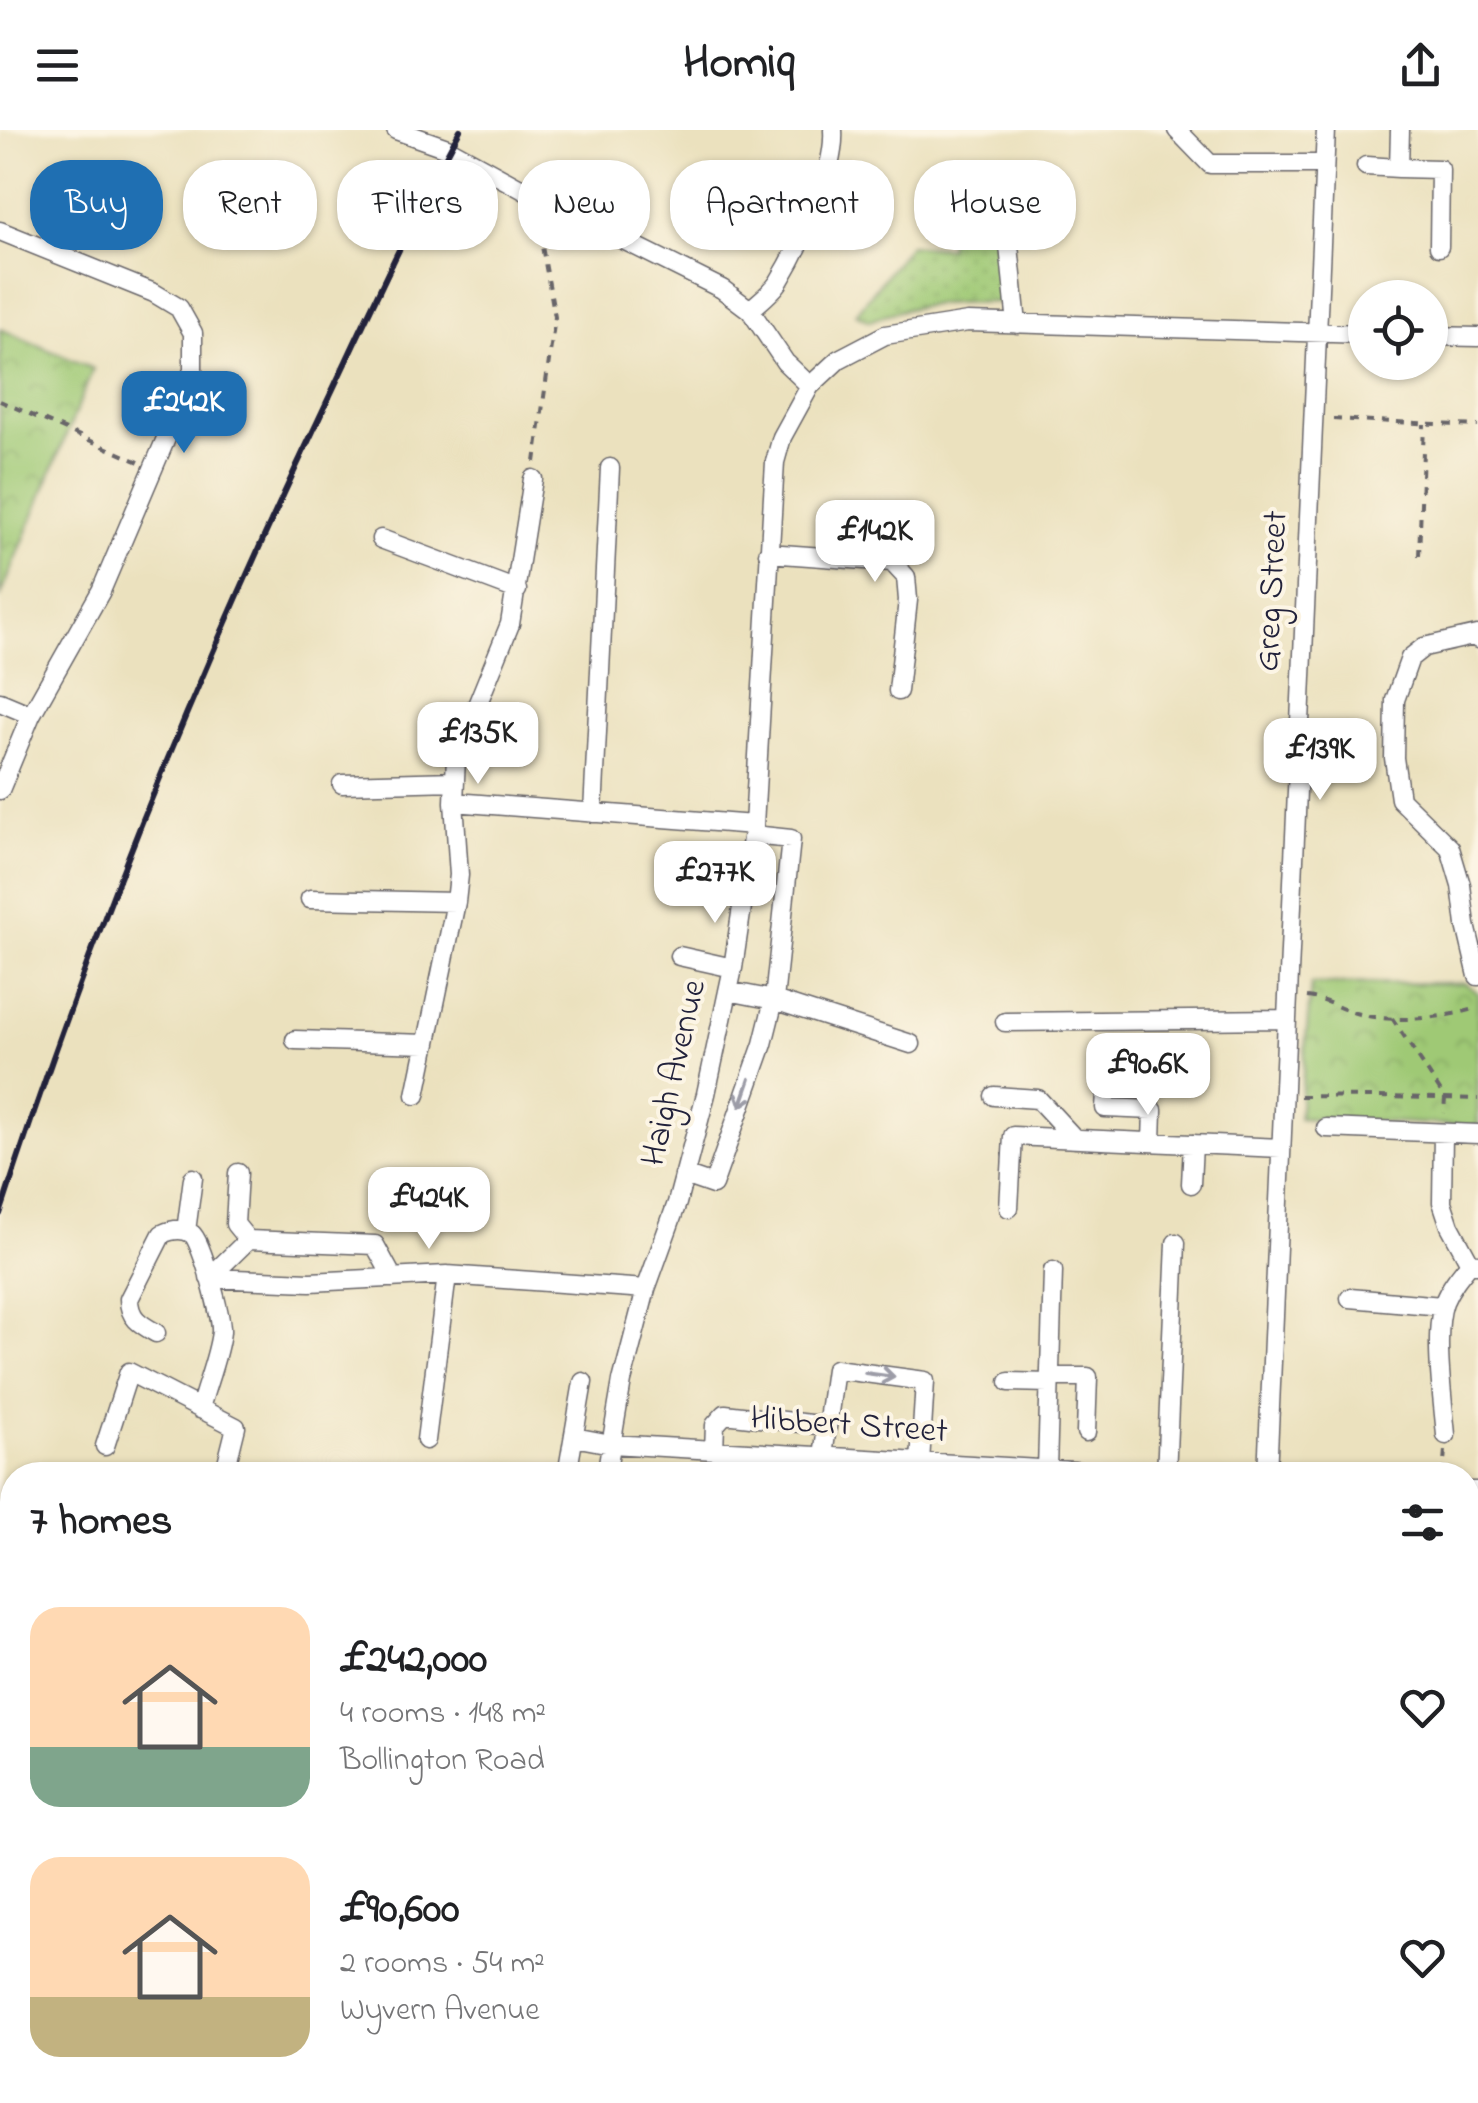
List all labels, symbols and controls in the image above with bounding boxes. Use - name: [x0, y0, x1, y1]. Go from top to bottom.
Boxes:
- text: Homiq: [683, 32, 795, 98]
- icon: menu: [30, 38, 85, 93]
- icon: share: [1393, 38, 1448, 93]
- chip: Buy: [30, 160, 163, 250]
- chip: Rent: [183, 160, 317, 250]
- chip: Filters: [337, 160, 498, 250]
- chip: New: [518, 160, 650, 250]
- chip: Apartment: [670, 160, 894, 250]
- chip: House: [914, 160, 1076, 250]
- map controls: [1348, 280, 1448, 380]
- button: locate: [1348, 280, 1448, 380]
- pin: £242K: [114, 371, 254, 456]
- text: £242K: [144, 380, 224, 427]
- pin: £142K: [805, 500, 945, 585]
- text: £142K: [838, 509, 912, 556]
- street label: Greg Street: [1243, 509, 1303, 673]
- pin: £135K: [408, 702, 548, 787]
- text: £135K: [439, 711, 517, 758]
- pin: £139K: [1250, 718, 1390, 803]
- text: £139K: [1286, 727, 1354, 774]
- pin: £277K: [645, 841, 785, 926]
- text: £277K: [676, 850, 754, 897]
- street label: Haigh Avenue: [629, 974, 721, 1171]
- pin: £90.6K: [1067, 1033, 1229, 1118]
- text: £90.6K: [1108, 1042, 1188, 1089]
- one-way arrow: [735, 1077, 753, 1109]
- pin: £424K: [359, 1167, 499, 1252]
- text: £424K: [390, 1176, 468, 1223]
- one-way arrow: [863, 1367, 895, 1385]
- street label: Hibbert Street: [749, 1394, 950, 1458]
- text: 7 homes: [30, 1492, 172, 1553]
- icon: filters: [1395, 1495, 1450, 1550]
- text: £242,000: [340, 1630, 487, 1691]
- icon: home: [110, 1647, 230, 1767]
- icon: heart: [1395, 1680, 1450, 1735]
- text: 4 rooms · 148 m²: [340, 1691, 546, 1738]
- text: Bollington Road: [340, 1738, 545, 1785]
- text: £90,600: [340, 1880, 459, 1941]
- icon: home: [110, 1897, 230, 2017]
- icon: heart: [1395, 1930, 1450, 1985]
- text: 2 rooms · 54 m²: [340, 1941, 545, 1988]
- text: Wyvern Avenue: [340, 1988, 540, 2035]

